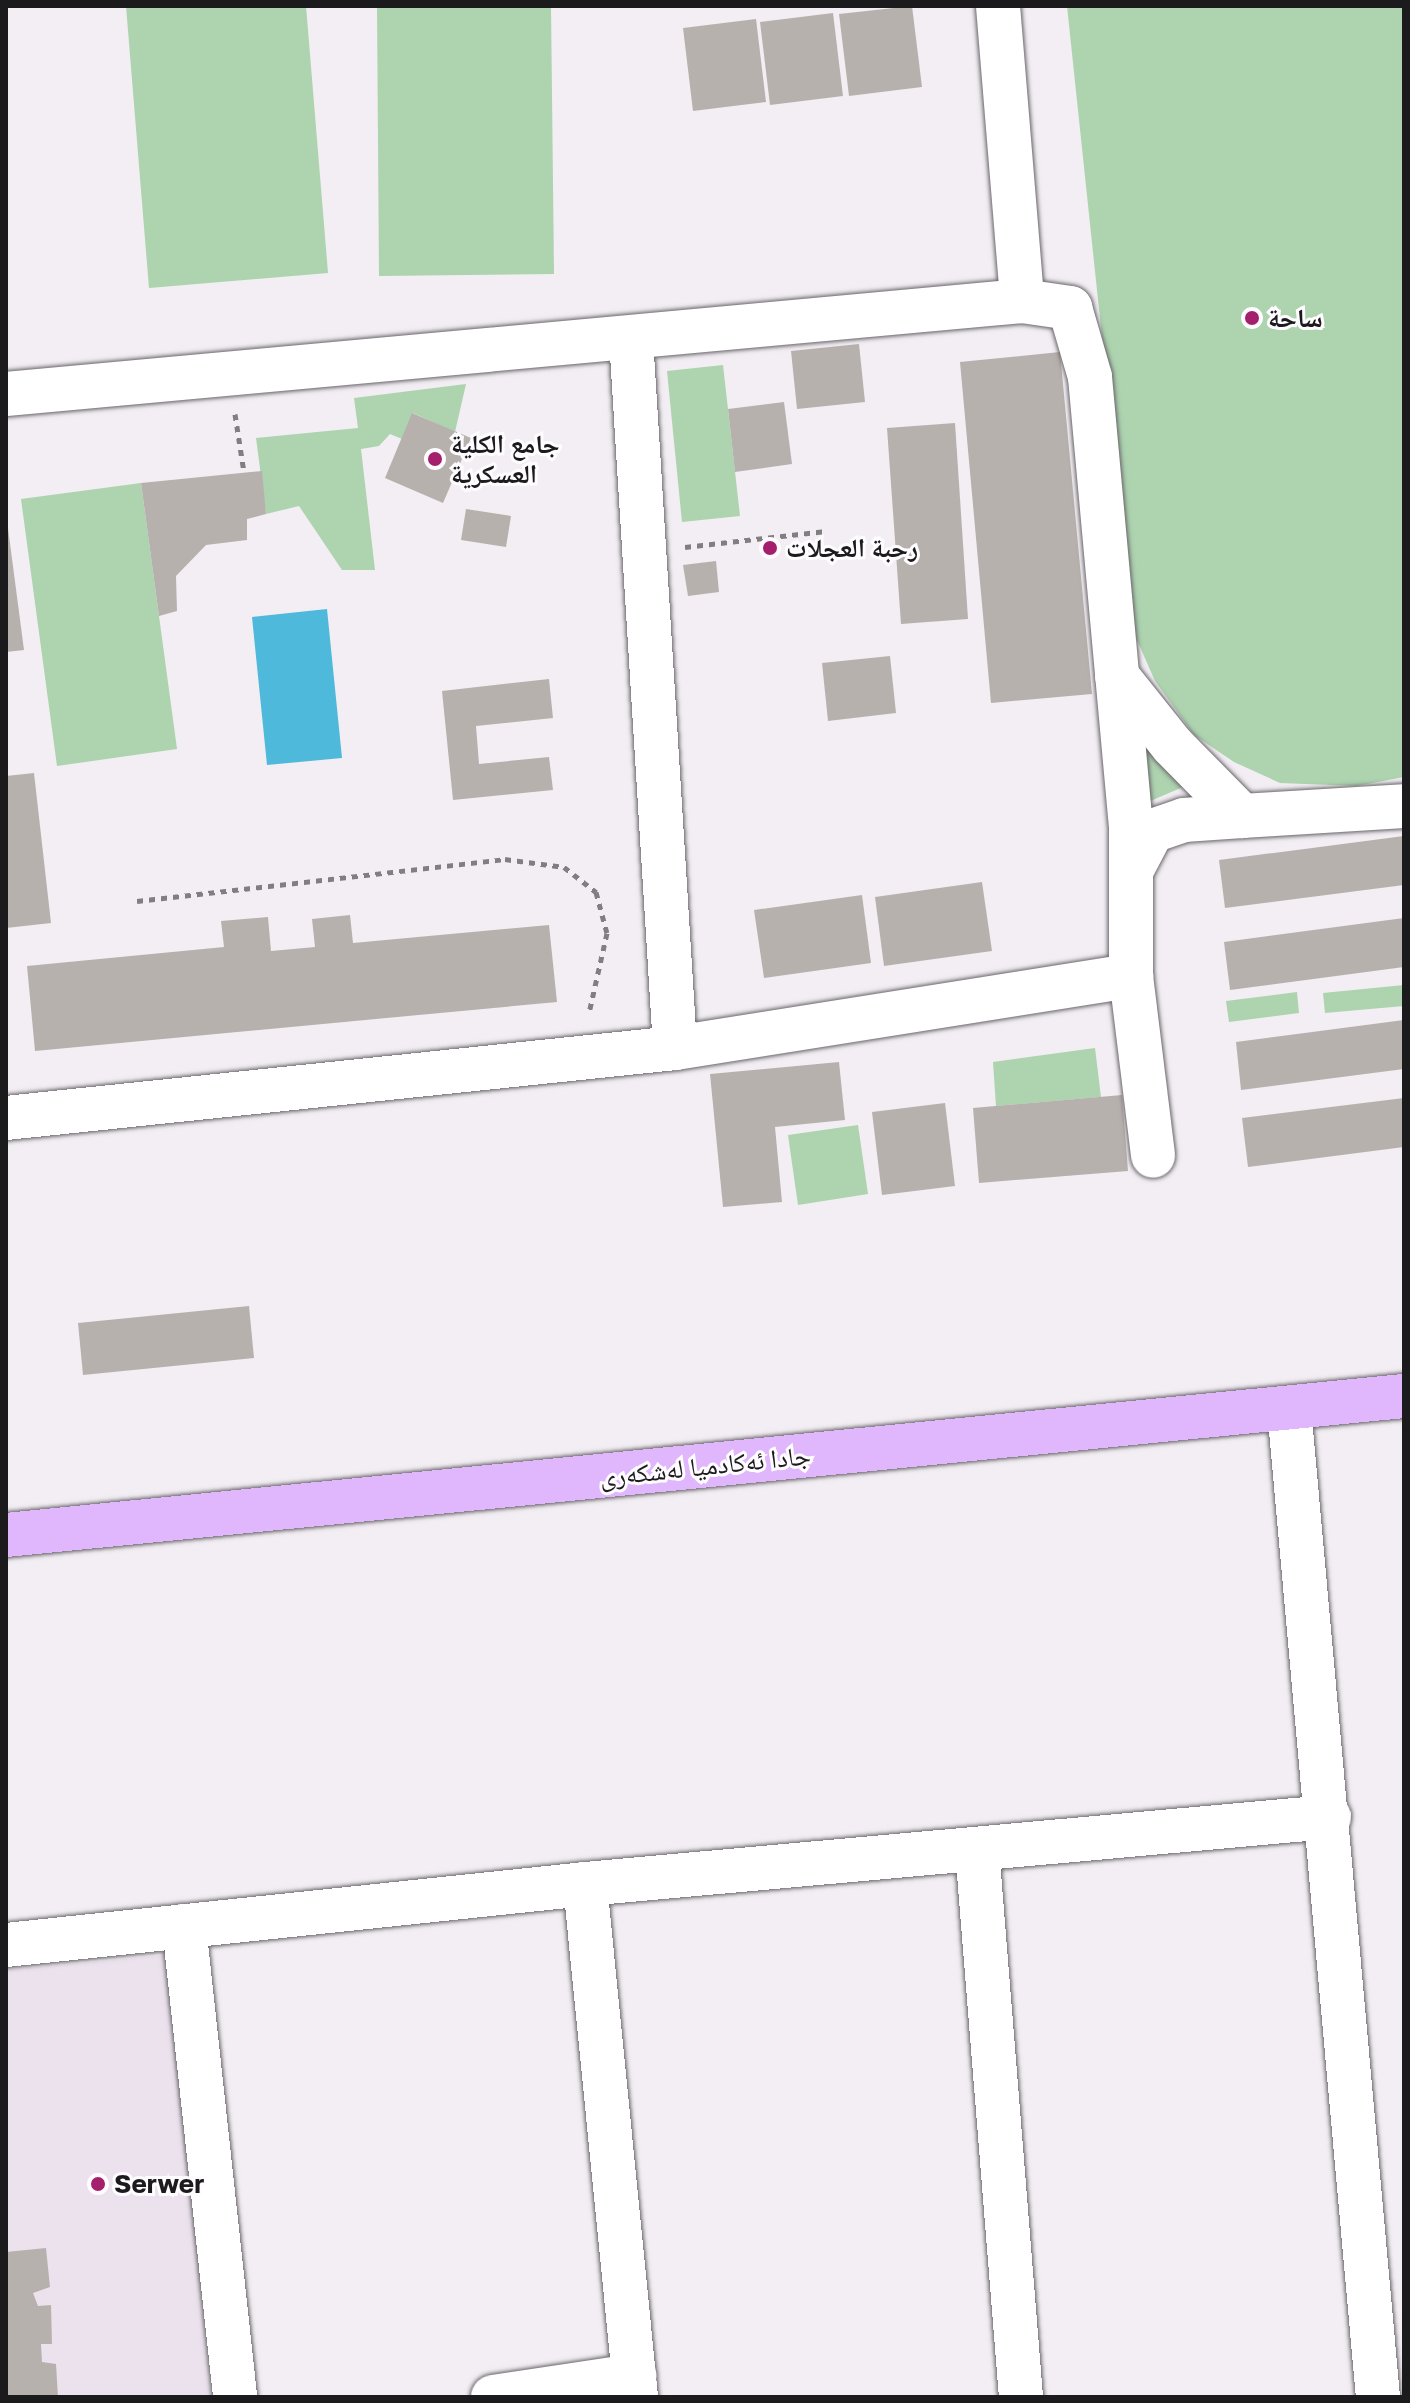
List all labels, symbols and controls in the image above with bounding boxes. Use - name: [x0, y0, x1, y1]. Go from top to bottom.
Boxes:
- place label: ساحة: [1268, 302, 1323, 334]
- marker: ساحة: [1243, 309, 1261, 327]
- place label: جامع الكلية العسكرية: [451, 428, 560, 490]
- marker: جامع الكلية العسكرية: [426, 450, 444, 468]
- place label: رحبة العجلات: [786, 532, 918, 564]
- marker: رحبة العجلات: [761, 539, 779, 557]
- street label: جادا ئه‌كادميا له‌شكه‌رى: [598, 1439, 812, 1493]
- place label: Serwer: [114, 2168, 204, 2200]
- marker: Serwer: [89, 2175, 107, 2193]

